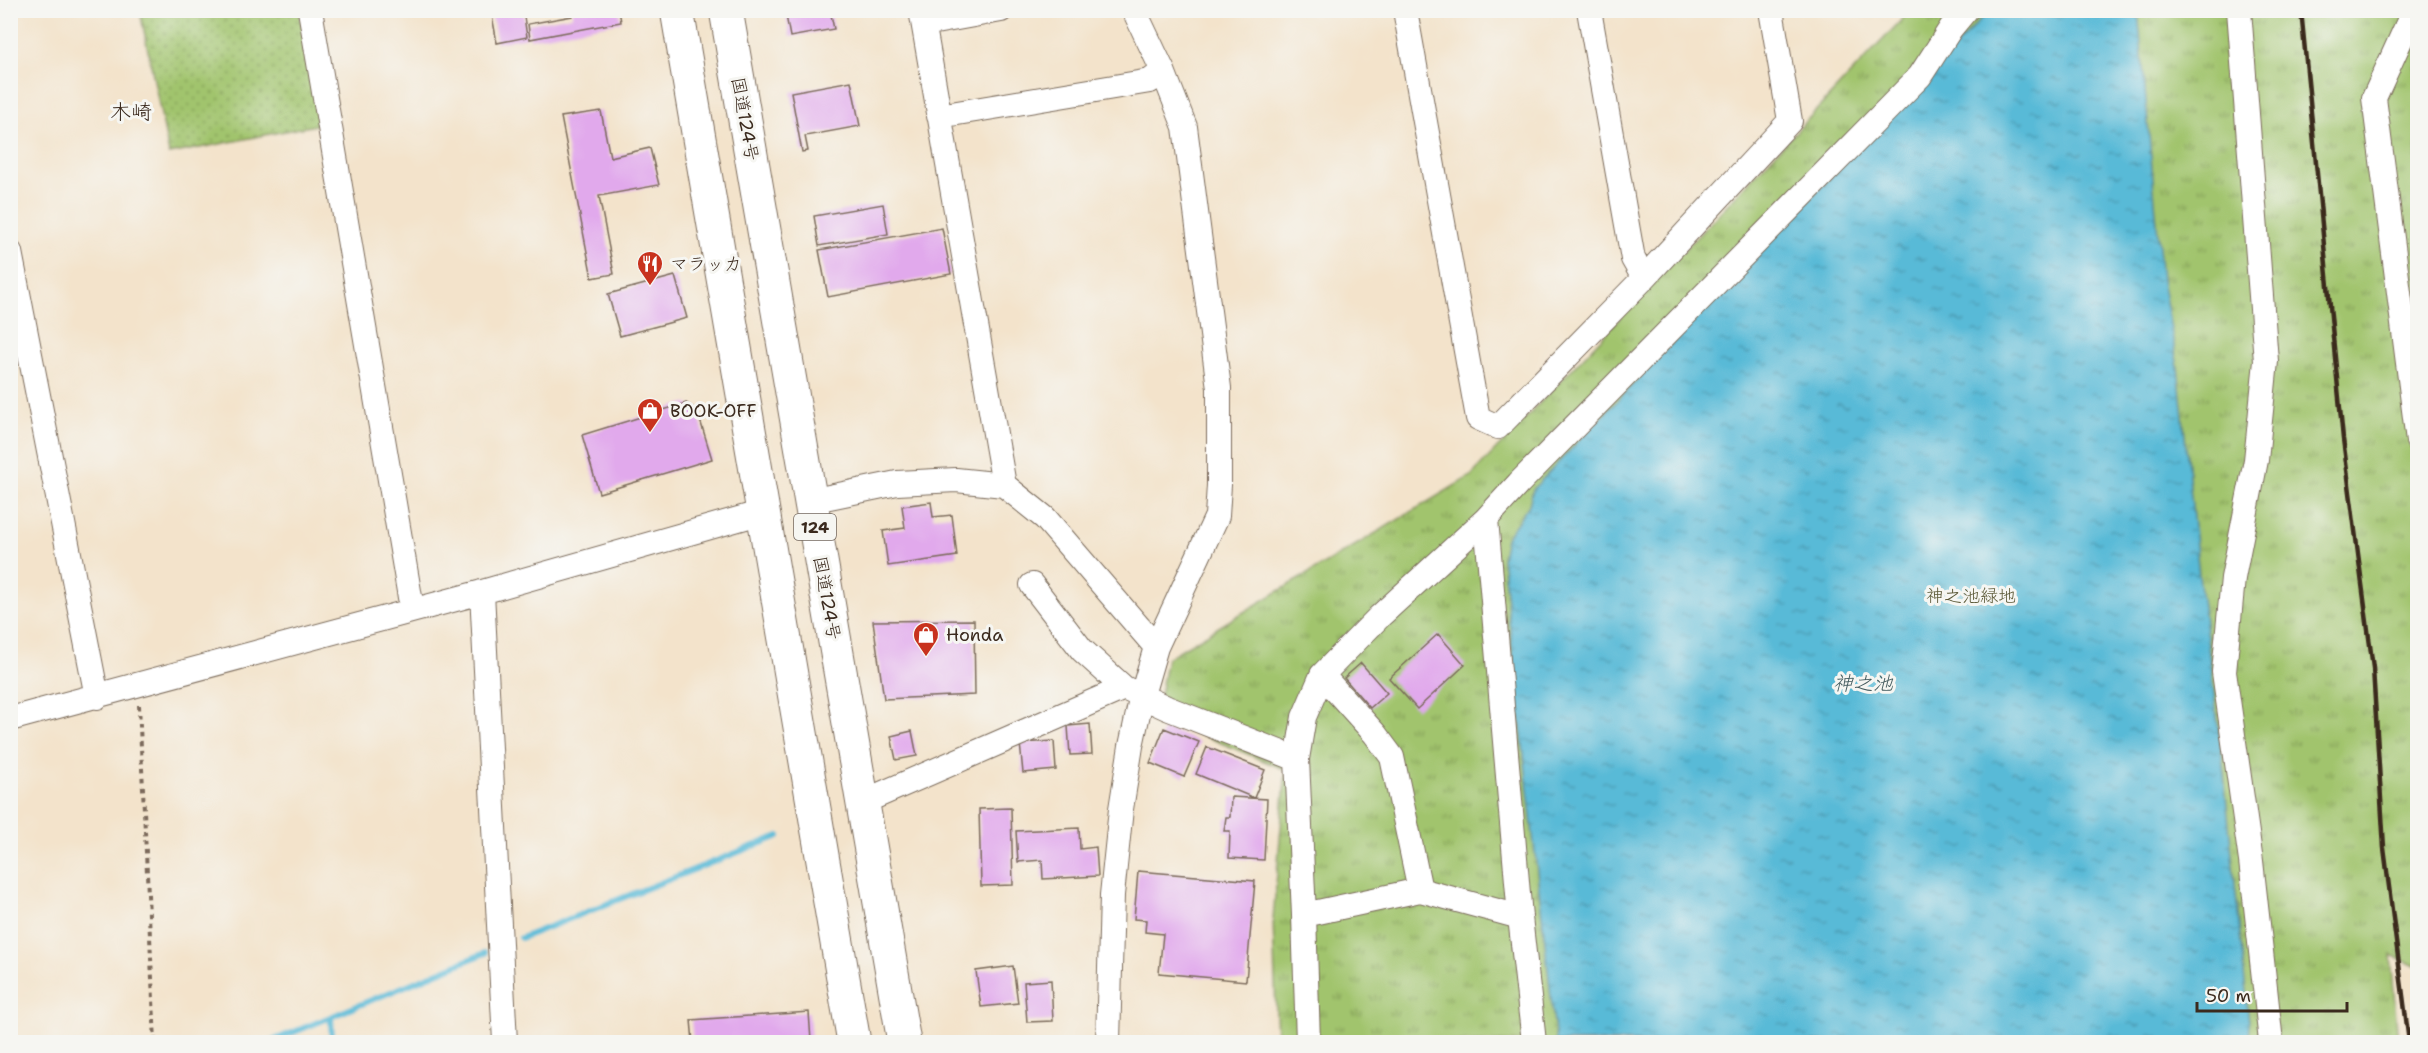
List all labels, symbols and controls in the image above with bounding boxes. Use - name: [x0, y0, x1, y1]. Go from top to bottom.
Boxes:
- street label: 国道124号: [726, 75, 764, 163]
- district label: 木崎: [110, 98, 152, 126]
- restaurant icon: マラッカ: [635, 249, 665, 287]
- place label: マラッカ: [670, 252, 742, 276]
- shop icon: BOOK-OFF: [635, 396, 665, 434]
- place label: BOOK-OFF: [670, 399, 757, 423]
- road number: 124: [794, 514, 836, 540]
- street label: 国道124号: [808, 554, 846, 642]
- park label: 神之池緑地: [1926, 584, 2016, 608]
- shop icon: Honda: [911, 620, 941, 658]
- place label: Honda: [946, 623, 1003, 647]
- water label: 神之池: [1833, 670, 1894, 696]
- scale bar: [2197, 975, 2347, 1013]
- text: 50 m: [2206, 984, 2251, 1008]

